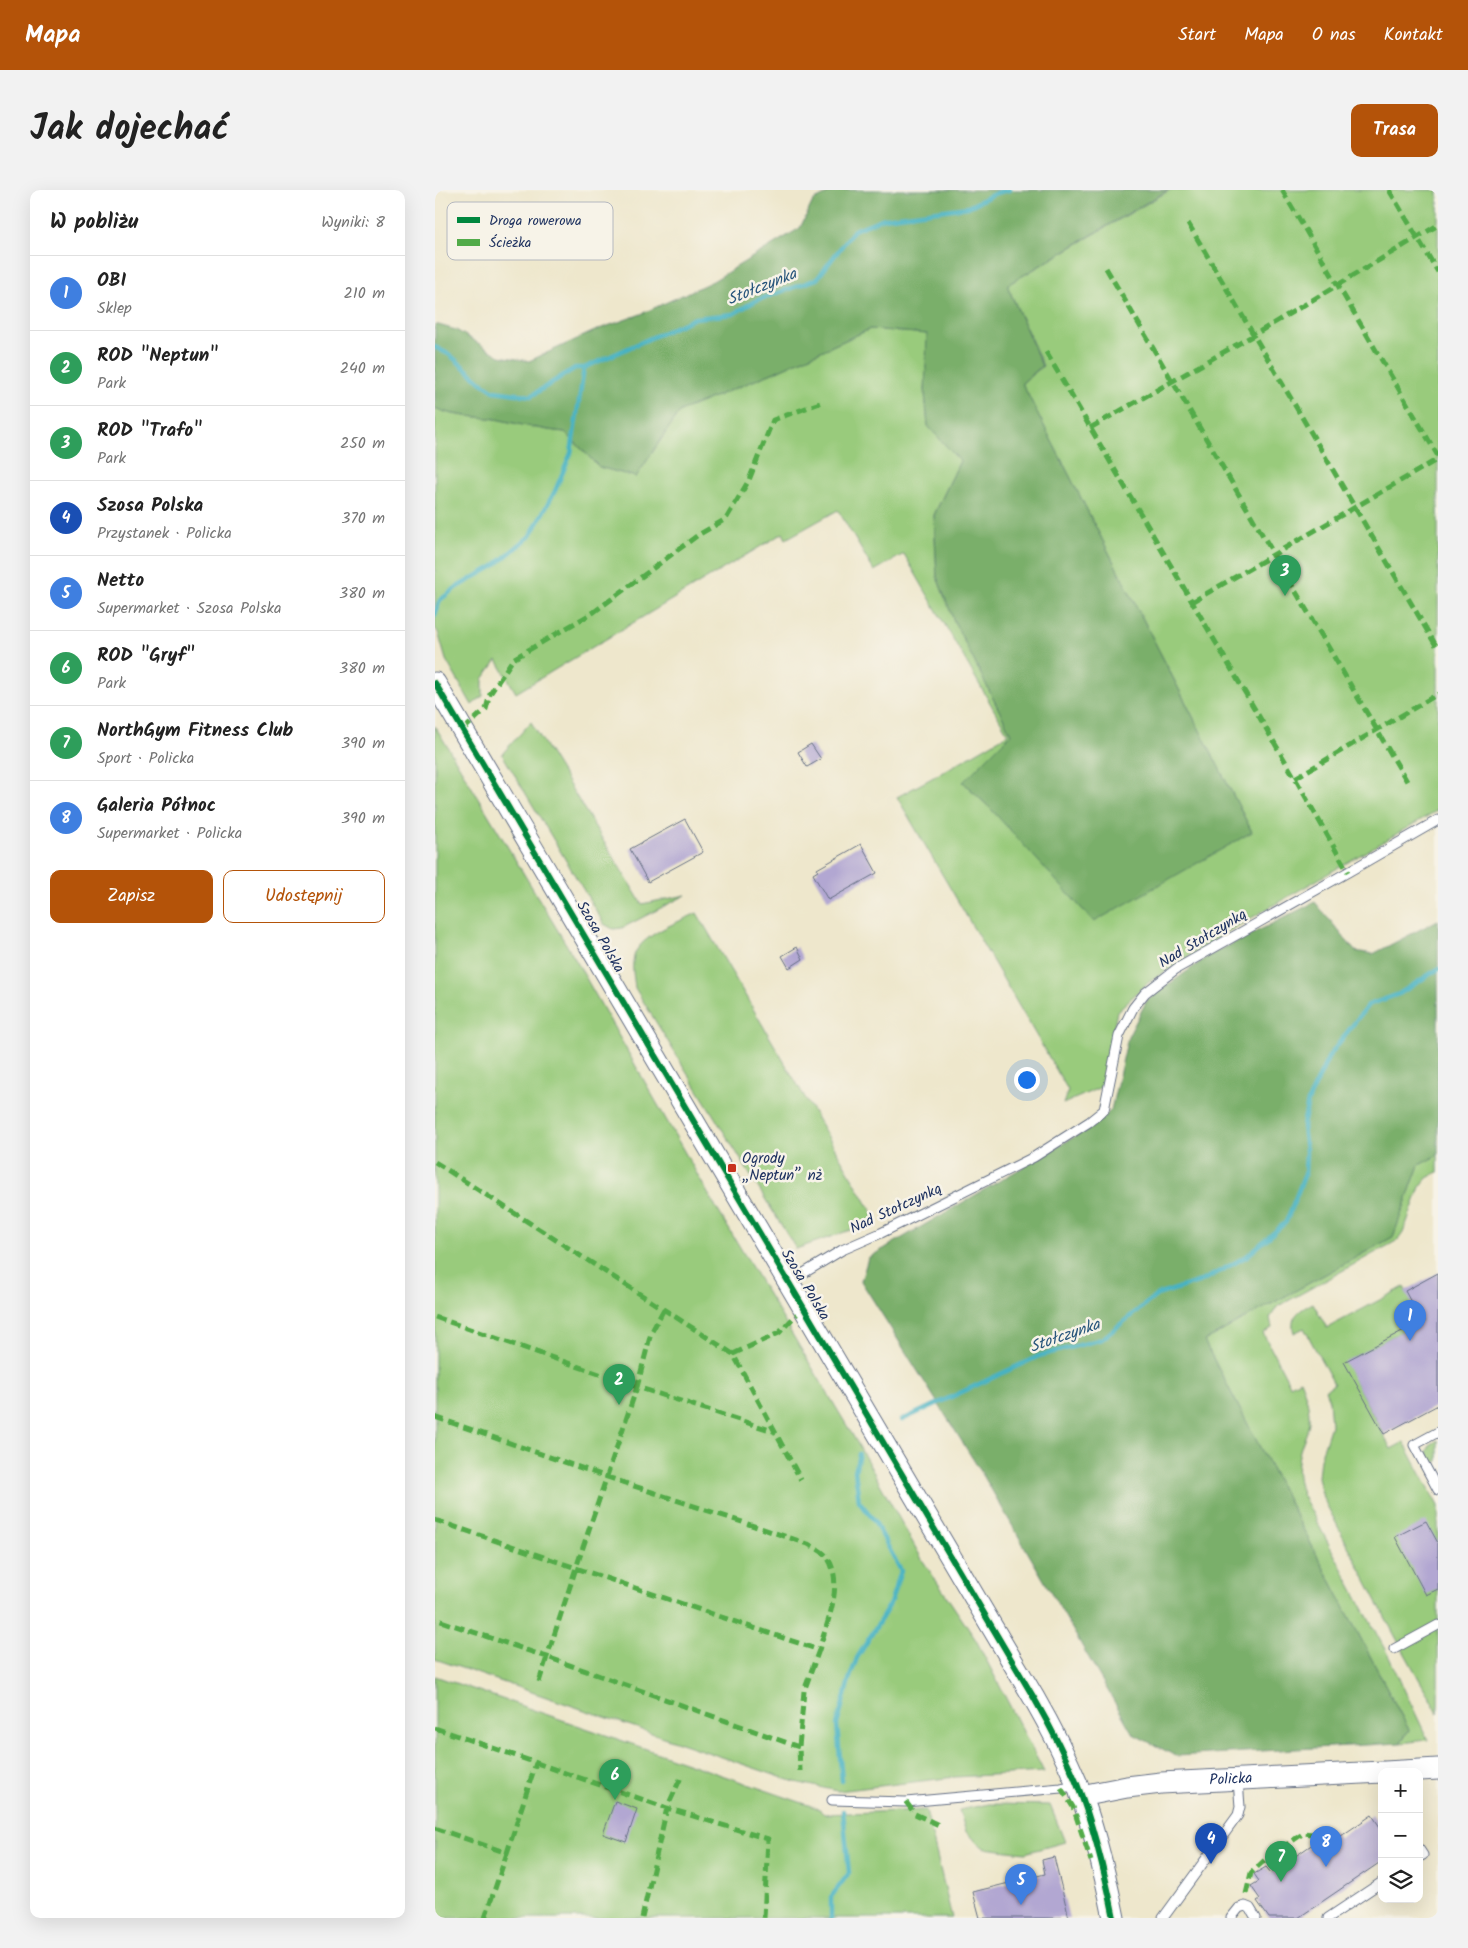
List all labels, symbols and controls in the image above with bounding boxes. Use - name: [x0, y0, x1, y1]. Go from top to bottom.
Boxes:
- text: Mapa: [25, 16, 81, 55]
- text: Start: [1178, 21, 1216, 50]
- text: Mapa: [1244, 21, 1284, 50]
- text: O nas: [1312, 21, 1356, 50]
- text: Kontakt: [1384, 21, 1443, 50]
- text: Jak dojechać: [30, 102, 229, 158]
- button: Trasa: [1351, 104, 1438, 157]
- legend: [447, 202, 613, 260]
- text: W pobliżu: [50, 206, 138, 239]
- text: Wyniki: 8: [321, 210, 385, 235]
- text: Droga rowerowa: [489, 210, 582, 232]
- text: Ścieżka: [489, 232, 531, 254]
- water label: Stołczynka: [724, 261, 802, 312]
- text: OBI: [97, 266, 127, 296]
- text: 1: [64, 281, 68, 306]
- text: 210 m: [344, 281, 385, 306]
- text: Sklep: [97, 296, 132, 321]
- text: ROD "Neptun": [97, 341, 218, 371]
- text: 2: [61, 356, 71, 381]
- text: 240 m: [340, 356, 385, 381]
- text: Park: [97, 371, 126, 396]
- text: ROD "Trafo": [97, 416, 202, 446]
- text: 3: [62, 431, 70, 456]
- text: 250 m: [340, 431, 385, 456]
- text: Park: [97, 446, 126, 471]
- text: Szosa Polska: [97, 491, 203, 521]
- text: 4: [62, 506, 70, 531]
- text: 370 m: [341, 506, 385, 531]
- text: Przystanek · Policka: [97, 521, 232, 546]
- pin: 3: [1269, 555, 1301, 596]
- text: Netto: [97, 566, 144, 596]
- text: 5: [62, 581, 70, 606]
- text: 380 m: [339, 581, 385, 606]
- text: Supermarket · Szosa Polska: [97, 596, 282, 621]
- text: ROD "Gryf": [97, 641, 195, 671]
- text: 6: [62, 656, 70, 681]
- text: 380 m: [339, 656, 385, 681]
- text: Park: [97, 671, 126, 696]
- text: NorthGym Fitness Club: [97, 716, 293, 746]
- text: 7: [62, 731, 70, 756]
- text: 390 m: [341, 731, 385, 756]
- text: Sport · Policka: [97, 746, 194, 771]
- text: Galeria Północ: [97, 791, 216, 821]
- text: 8: [61, 806, 71, 831]
- text: 390 m: [341, 806, 385, 831]
- text: Supermarket · Policka: [97, 821, 242, 846]
- button: Zapisz: [50, 870, 213, 923]
- button: Udostępnij: [223, 870, 385, 923]
- street label: Szosa Polska: [570, 896, 630, 978]
- street label: Nad Stołczynką: [1154, 903, 1252, 975]
- your location: [1014, 1067, 1040, 1093]
- place label: Ogrody „Neptun” nż: [742, 1147, 823, 1188]
- marker: Ogrody „Neptun” nż: [726, 1162, 738, 1174]
- street label: Nad Stołczynką: [846, 1177, 946, 1241]
- street label: Szosa Polska: [774, 1245, 836, 1325]
- pin: 1: [1394, 1300, 1426, 1341]
- water label: Stołczynka: [1026, 1312, 1105, 1360]
- pin: 2: [603, 1364, 635, 1405]
- pin: 6: [599, 1759, 631, 1800]
- street label: Policka: [1209, 1766, 1253, 1793]
- map controls: [1378, 1768, 1423, 1903]
- button: +: [1378, 1768, 1423, 1813]
- button: −: [1378, 1813, 1423, 1858]
- pin: 4: [1195, 1823, 1227, 1864]
- pin: 8: [1310, 1826, 1342, 1867]
- pin: 7: [1265, 1841, 1297, 1882]
- button: layers: [1378, 1858, 1423, 1903]
- pin: 5: [1005, 1864, 1037, 1905]

